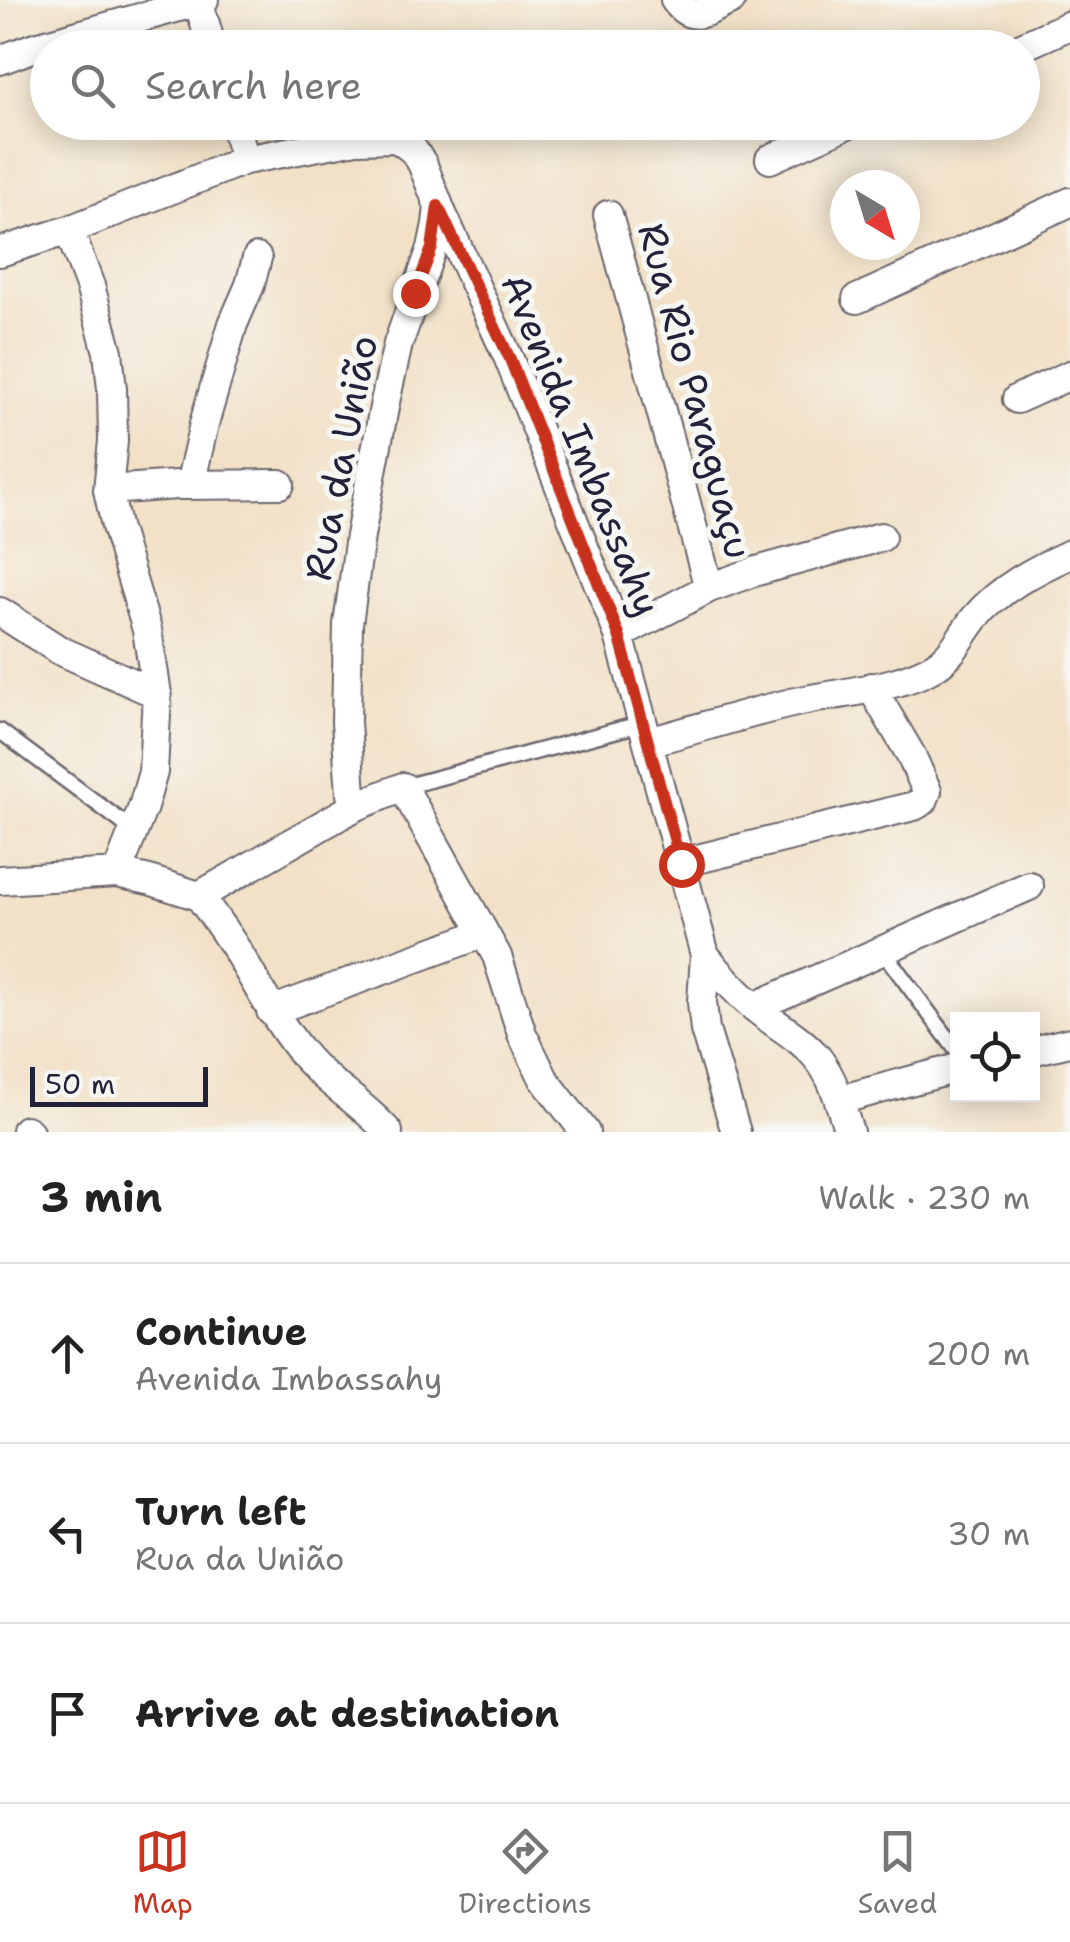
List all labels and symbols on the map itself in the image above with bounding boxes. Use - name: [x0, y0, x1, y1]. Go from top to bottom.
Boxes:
- north arrow: [830, 170, 920, 260]
- street label: Rua Rio Paraguaçu: [626, 217, 765, 564]
- street label: Avenida Imbassahy: [489, 266, 673, 624]
- route end: [393, 271, 439, 317]
- street label: Rua da União: [292, 331, 389, 585]
- route start: [659, 842, 705, 888]
- scale bar: [30, 1062, 208, 1106]

